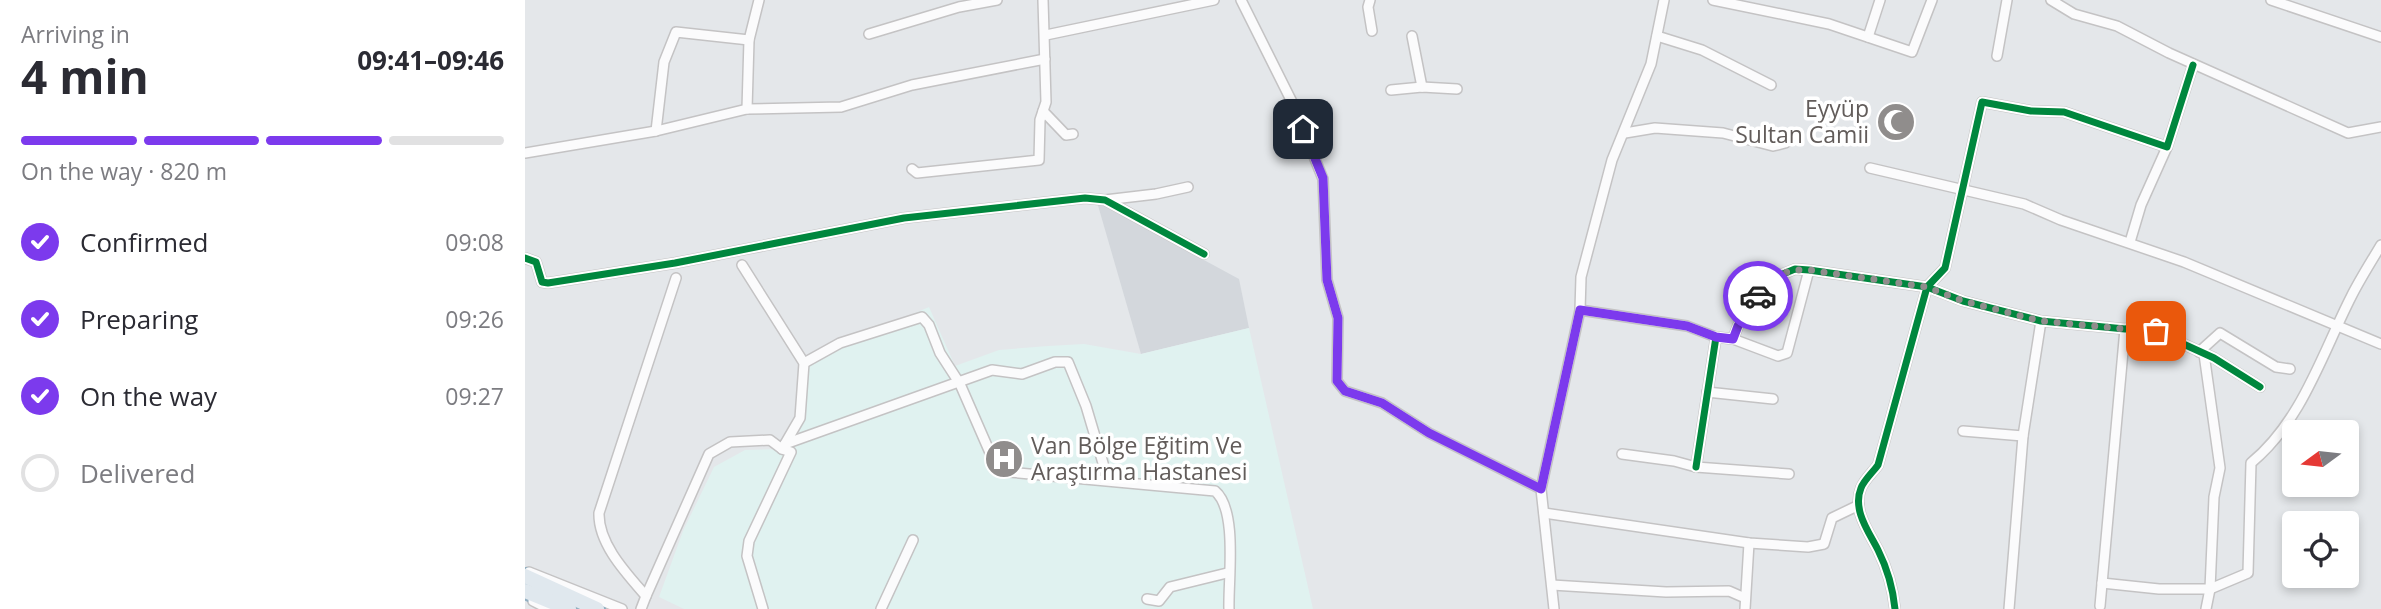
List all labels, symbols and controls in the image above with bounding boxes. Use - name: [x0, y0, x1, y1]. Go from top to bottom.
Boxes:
- text: Arriving in: [21, 18, 130, 50]
- text: 09:41–09:46: [357, 42, 504, 78]
- text: 4 min: [21, 45, 149, 107]
- place label: Eyyüp Sultan Camii: [1735, 92, 1869, 150]
- pin: [1273, 99, 1333, 159]
- mosque icon: Eyyüp Sultan Camii: [1875, 101, 1917, 143]
- icon: home: [1284, 110, 1322, 148]
- text: On the way · 820 m: [21, 155, 227, 187]
- icon: check: [21, 223, 59, 261]
- text: Confirmed: [80, 224, 208, 260]
- text: 09:08: [445, 226, 504, 258]
- courier: [1723, 261, 1793, 331]
- icon: car: [1739, 277, 1777, 315]
- icon: check: [21, 300, 59, 338]
- text: Preparing: [80, 301, 198, 337]
- pin: [2126, 301, 2186, 361]
- text: 09:26: [445, 303, 504, 335]
- icon: bag: [2137, 312, 2175, 350]
- icon: check: [21, 377, 59, 415]
- text: On the way: [80, 378, 217, 414]
- text: 09:27: [445, 380, 504, 412]
- north arrow: [2282, 420, 2359, 497]
- map controls: [2282, 420, 2359, 588]
- place label: Van Bölge Eğitim Ve Araştırma Hastanesi: [1031, 429, 1248, 487]
- hospital icon: Van Bölge Eğitim Ve Araştırma Hastanesi: [983, 438, 1025, 480]
- text: Delivered: [80, 455, 195, 491]
- button: locate: [2282, 511, 2359, 588]

